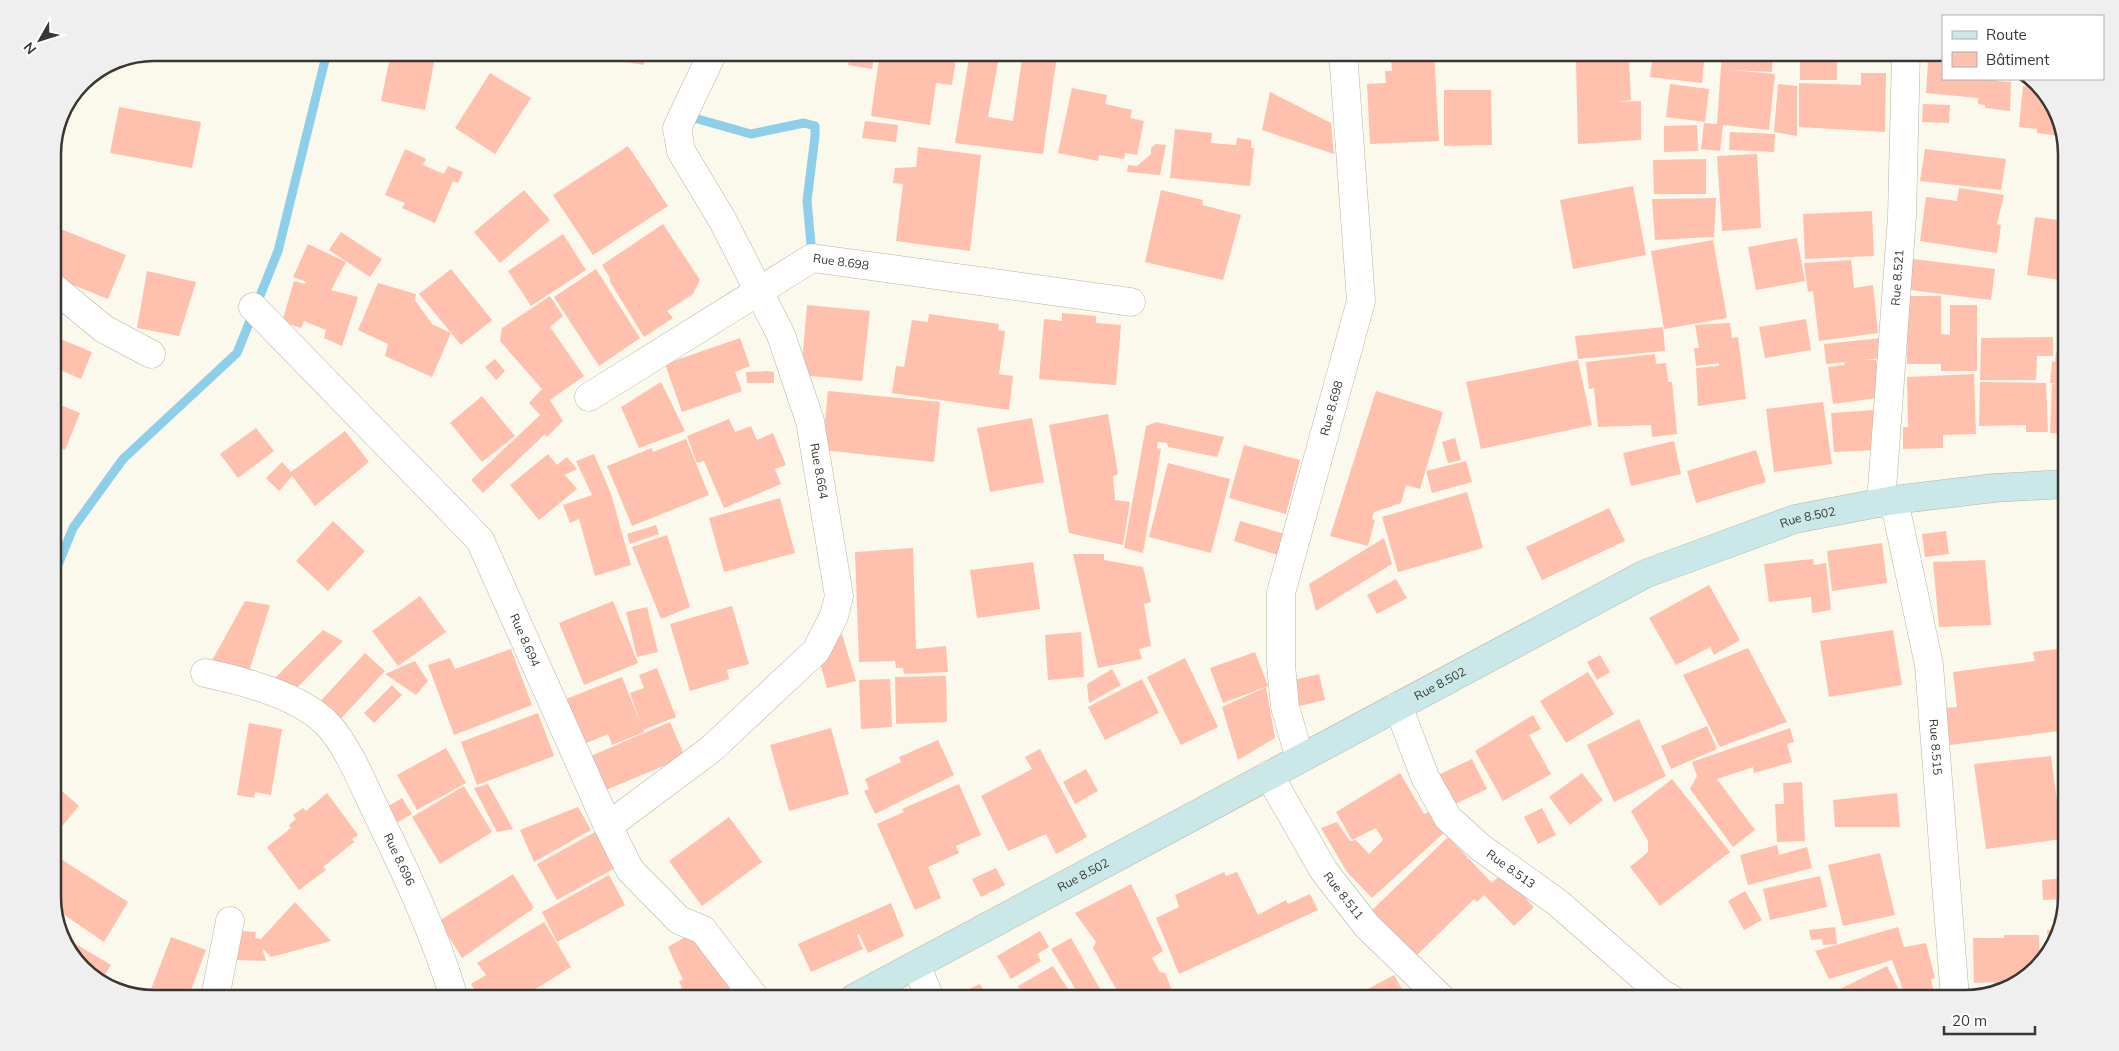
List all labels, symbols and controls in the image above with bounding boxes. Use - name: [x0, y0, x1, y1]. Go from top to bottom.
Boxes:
- north arrow: [15, 15, 65, 65]
- legend: [1942, 15, 2104, 80]
- text: Route: [1986, 25, 2027, 44]
- text: N: [20, 38, 40, 58]
- text: Bâtiment: [1986, 50, 2049, 69]
- street label: Rue 8.521: [1887, 249, 1907, 306]
- street label: Rue 8.698: [812, 250, 870, 273]
- street label: Rue 8.698: [1316, 379, 1346, 437]
- street label: Rue 8.664: [807, 442, 832, 500]
- street label: Rue 8.502: [1778, 503, 1837, 531]
- street label: Rue 8.694: [507, 611, 544, 669]
- street label: Rue 8.502: [1411, 663, 1468, 703]
- street label: Rue 8.515: [1926, 718, 1946, 776]
- street label: Rue 8.696: [381, 831, 418, 888]
- street label: Rue 8.513: [1484, 846, 1538, 891]
- street label: Rue 8.502: [1054, 855, 1111, 895]
- street label: Rue 8.511: [1320, 869, 1367, 922]
- scale bar: [1944, 1004, 2035, 1036]
- text: 20 m: [1952, 1011, 1987, 1030]

